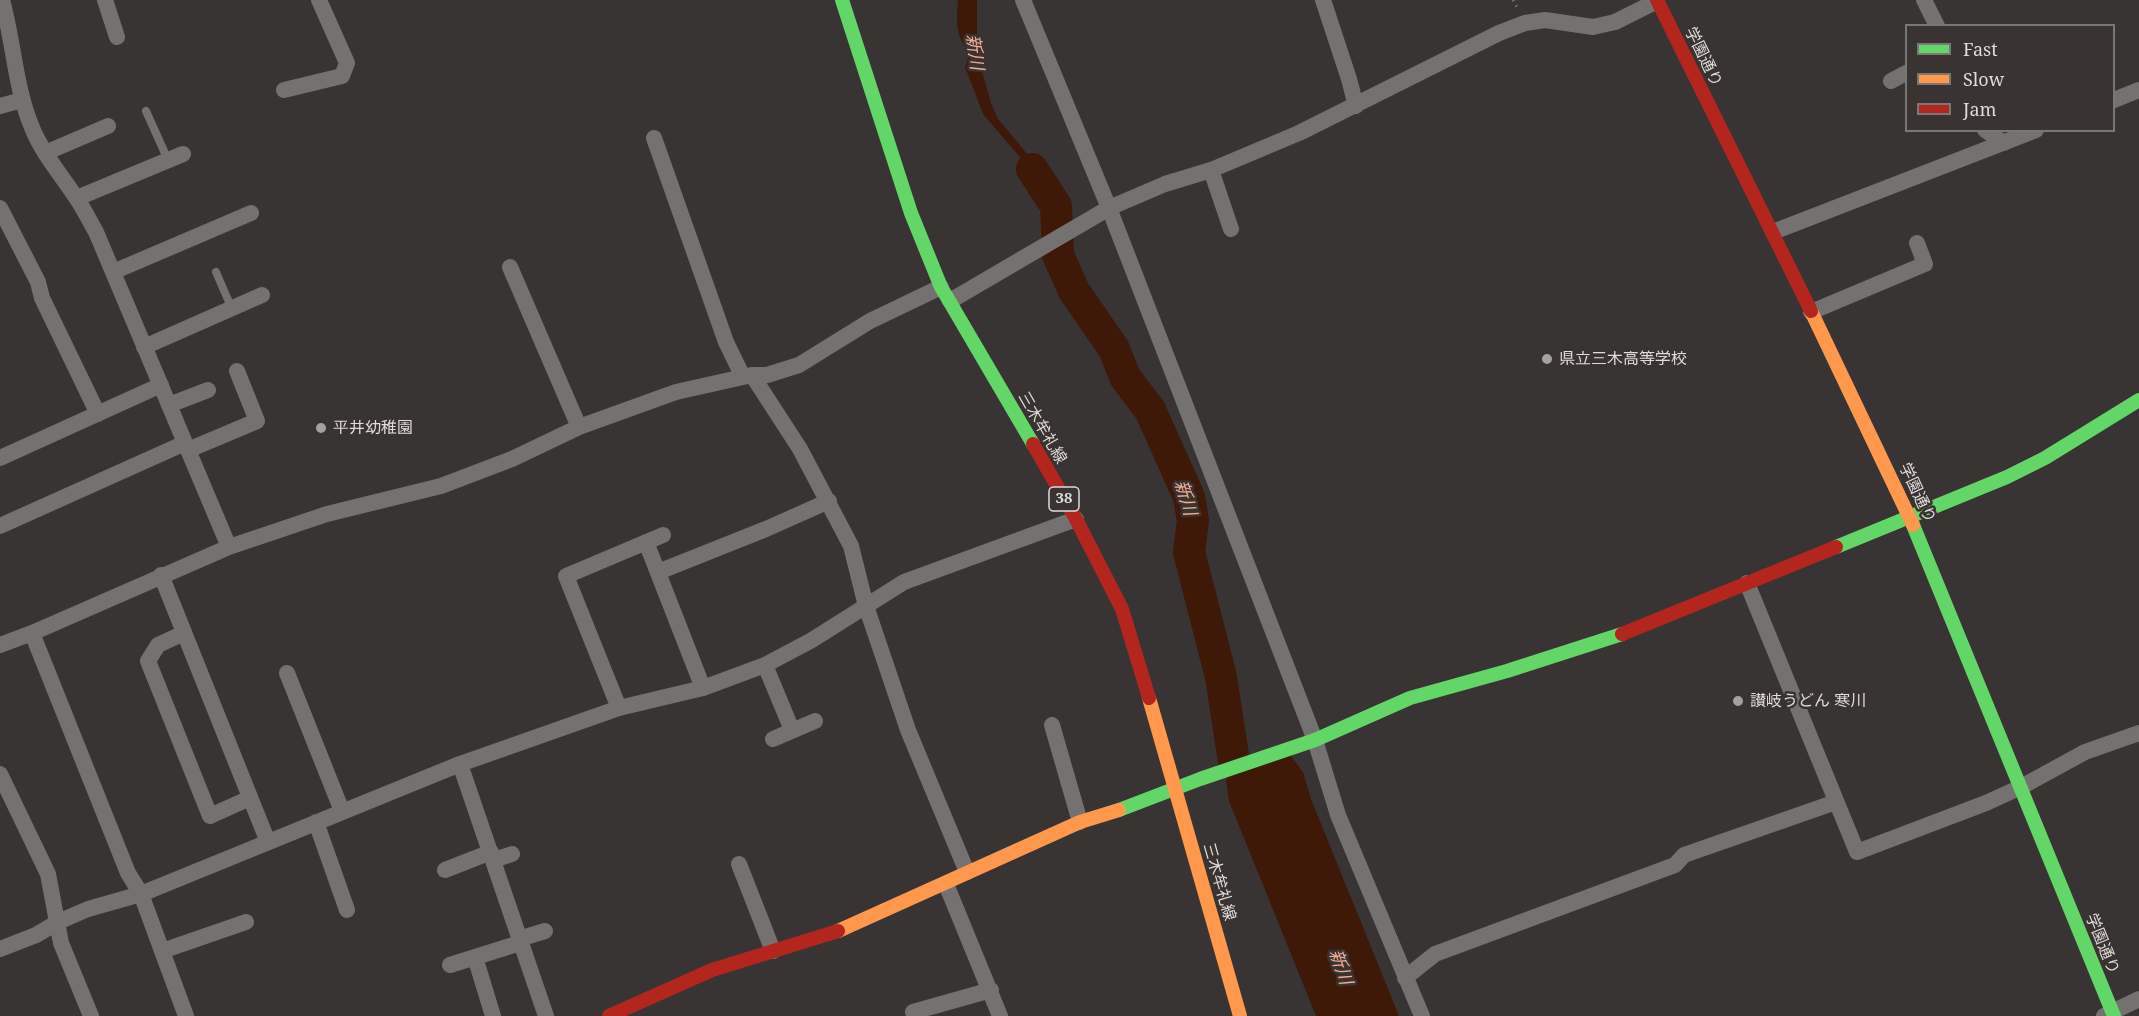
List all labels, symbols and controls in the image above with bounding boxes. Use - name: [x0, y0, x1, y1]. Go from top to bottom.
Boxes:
- street label: 学園通り: [1680, 24, 1726, 90]
- legend: [1905, 24, 2115, 132]
- water label: 新川: [961, 33, 987, 71]
- text: Fast: [1963, 37, 1998, 61]
- text: Slow: [1963, 67, 2004, 91]
- text: Jam: [1963, 97, 1997, 121]
- place label: 県立三木高等学校: [1559, 349, 1687, 369]
- marker: 県立三木高等学校: [1540, 352, 1554, 366]
- street label: 三木牟礼線: [1014, 389, 1070, 467]
- place label: 平井幼稚園: [333, 418, 413, 438]
- marker: 平井幼稚園: [314, 421, 328, 435]
- street label: 学園通り: [1895, 460, 1939, 526]
- water label: 新川: [1169, 478, 1201, 518]
- road number: 38: [1049, 487, 1079, 511]
- place label: 讃岐うどん 寒川: [1750, 691, 1866, 711]
- marker: 讃岐うどん 寒川: [1731, 694, 1745, 708]
- street label: 三木牟礼線: [1199, 841, 1239, 923]
- street label: 学園通り: [2081, 911, 2123, 977]
- water label: 新川: [1324, 946, 1356, 988]

